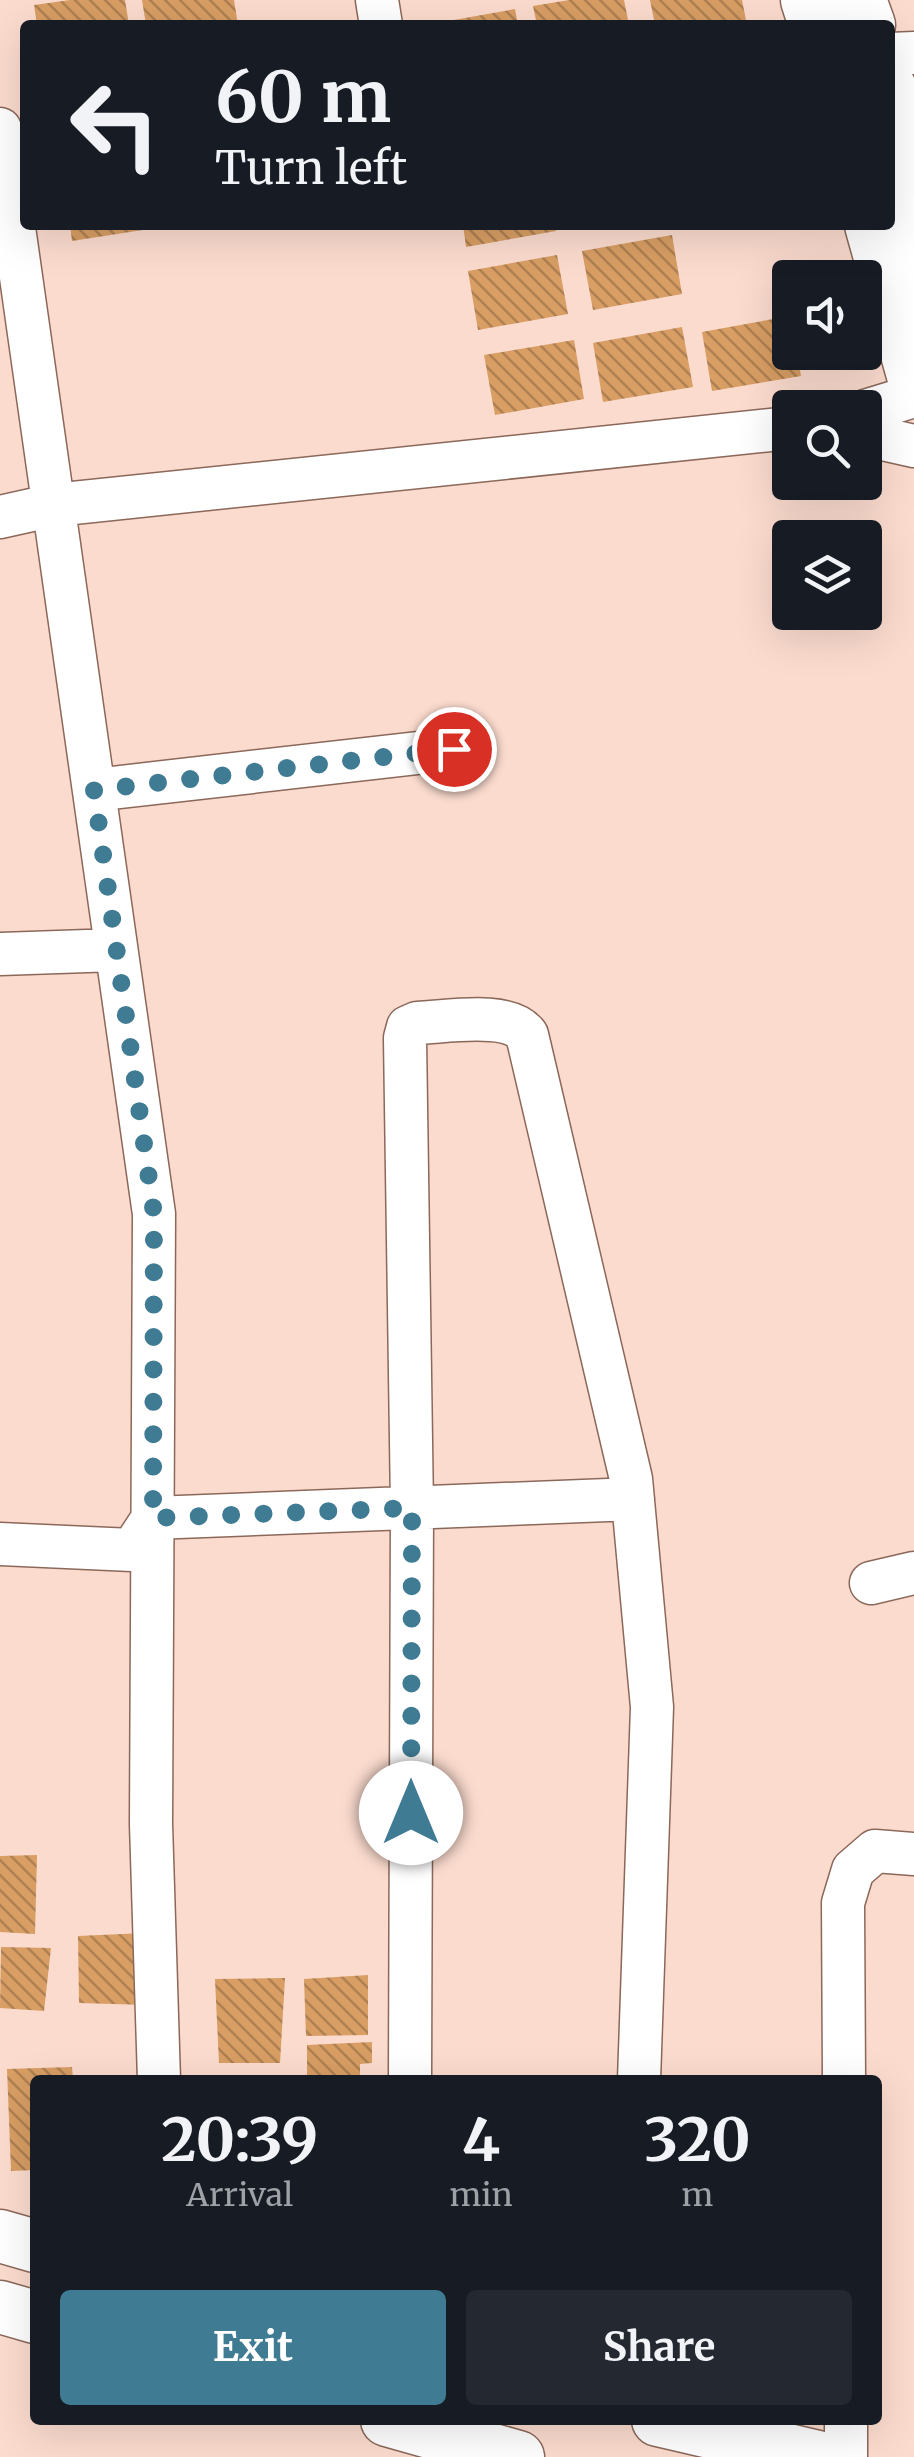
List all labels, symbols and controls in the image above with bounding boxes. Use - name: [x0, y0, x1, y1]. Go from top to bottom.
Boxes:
- text: 60 m: [215, 53, 391, 141]
- icon: left: [50, 60, 180, 190]
- text: Turn left: [215, 140, 407, 196]
- map controls: [772, 260, 882, 630]
- button: sound: [772, 260, 882, 370]
- button: search: [772, 390, 882, 500]
- button: layers: [772, 520, 882, 630]
- pin: [412, 707, 497, 792]
- icon: arrive: [427, 722, 482, 777]
- position arrow: [359, 1761, 463, 1865]
- text: 20:39: [161, 2102, 318, 2177]
- text: 4: [462, 2102, 500, 2177]
- text: 320: [644, 2102, 751, 2177]
- text: Arrival: [186, 2175, 293, 2215]
- text: min: [449, 2175, 513, 2215]
- text: m: [681, 2175, 713, 2215]
- button: Exit: [60, 2290, 446, 2405]
- button: Share: [466, 2290, 852, 2405]

